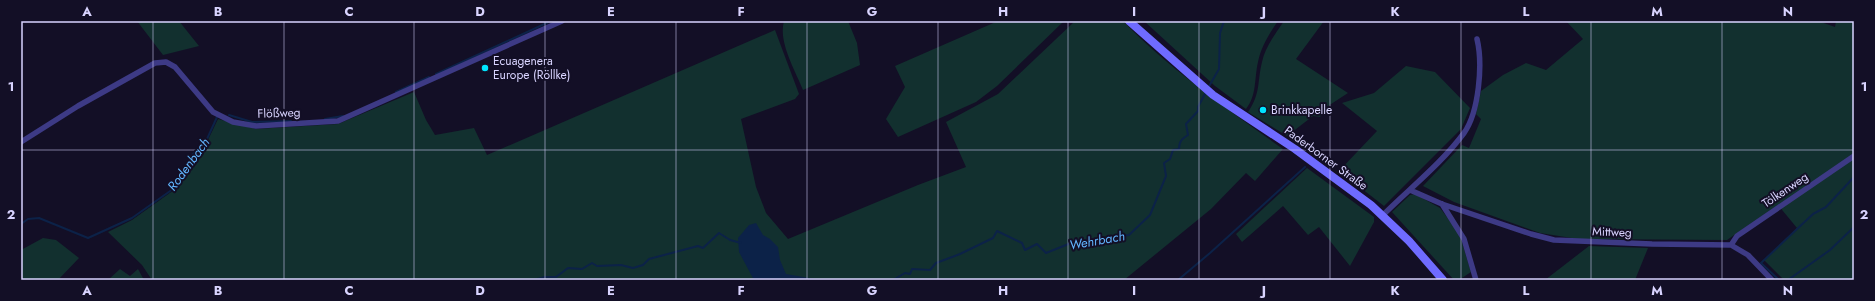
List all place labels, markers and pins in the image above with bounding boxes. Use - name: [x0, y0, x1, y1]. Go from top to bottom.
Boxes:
- place label: Ecuagenera Europe (Röllke): [493, 52, 571, 84]
- marker: Ecuagenera Europe (Röllke): [480, 63, 490, 73]
- place label: Brinkkapelle: [1271, 101, 1332, 119]
- marker: Brinkkapelle: [1258, 105, 1268, 115]

